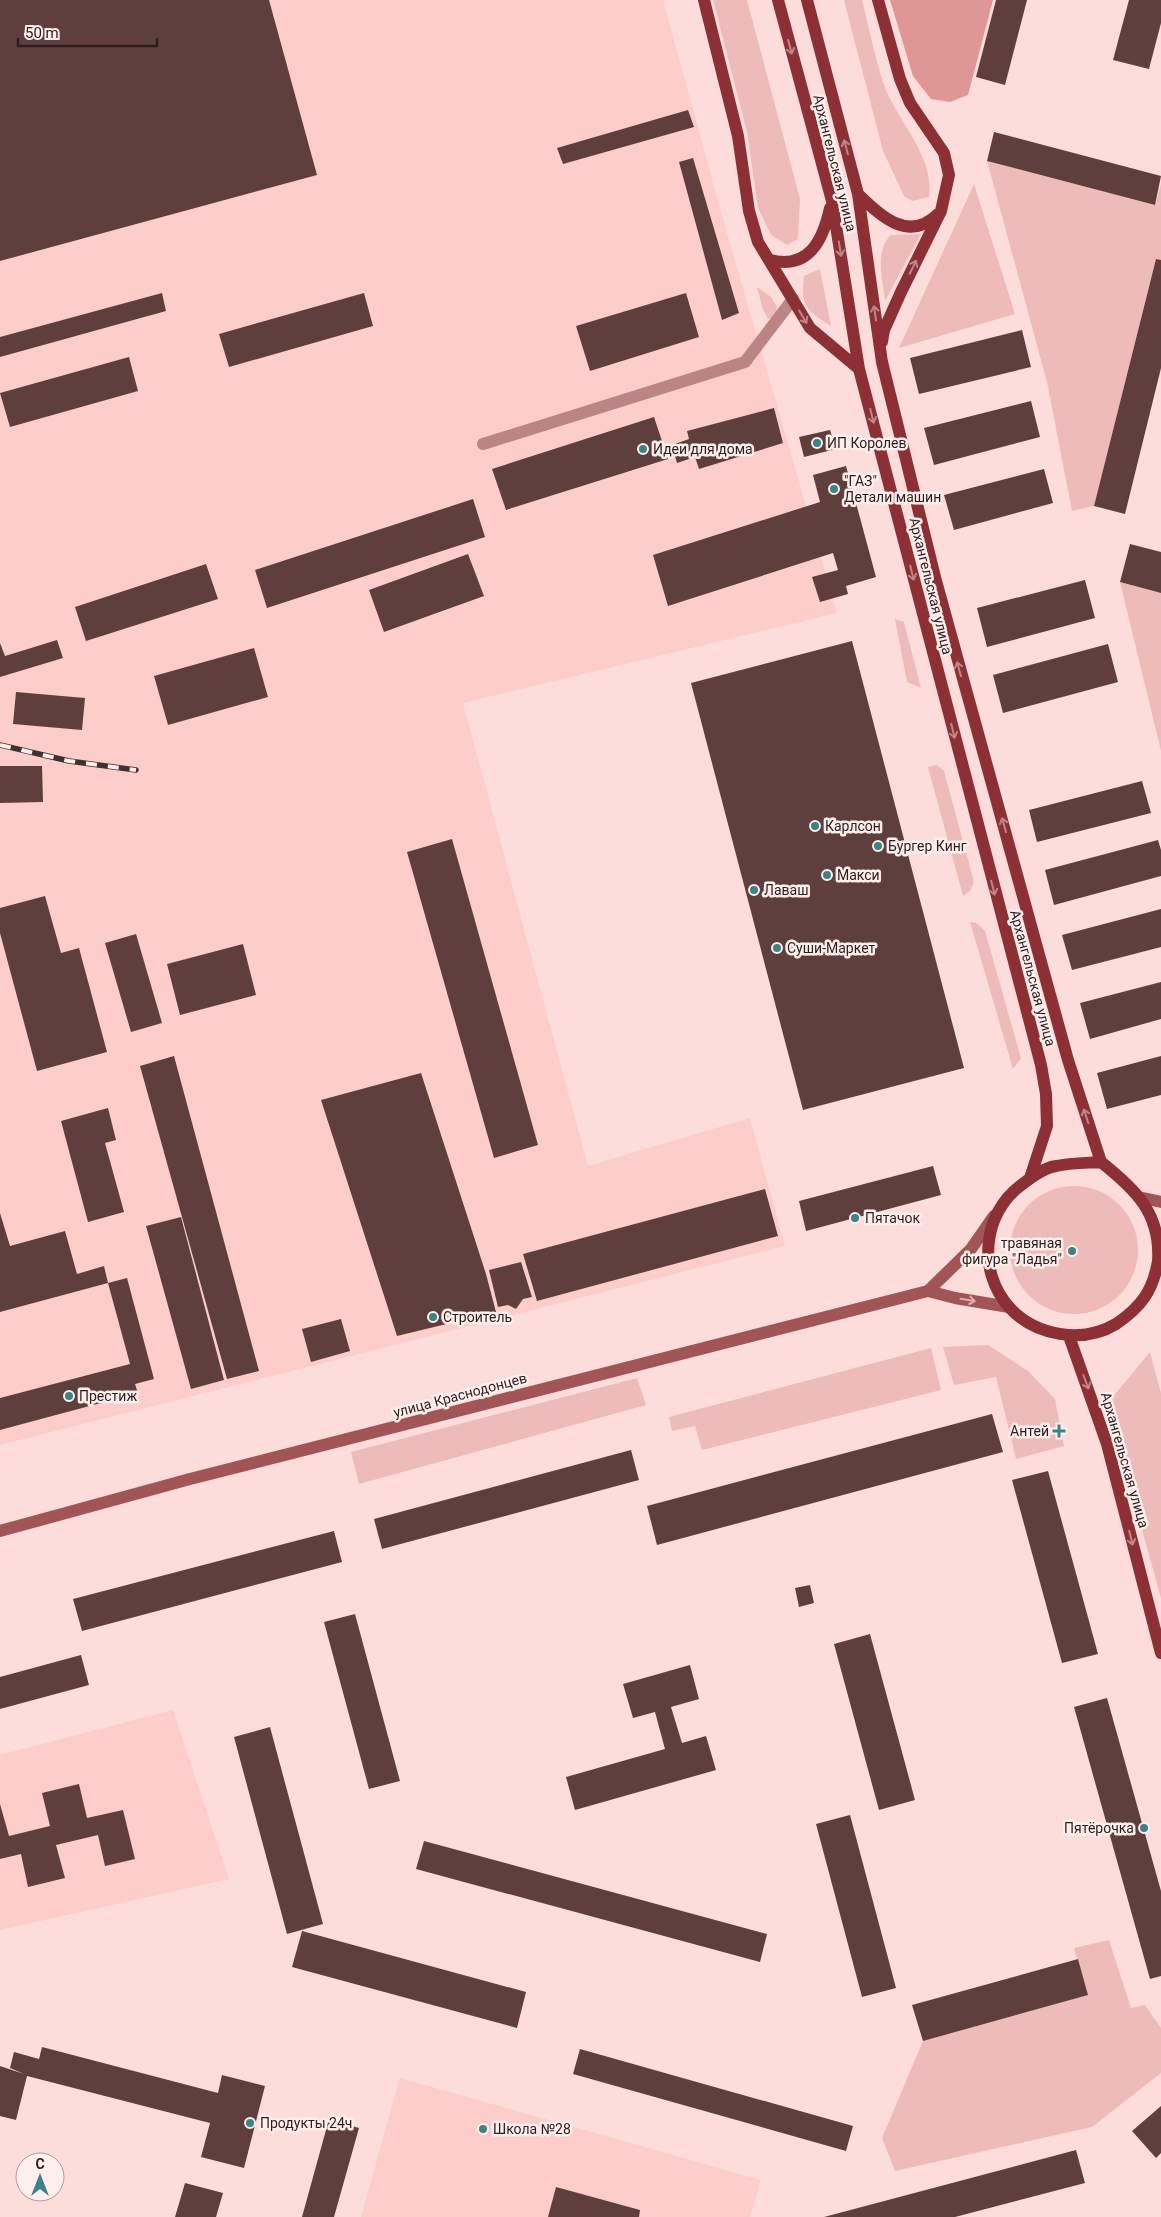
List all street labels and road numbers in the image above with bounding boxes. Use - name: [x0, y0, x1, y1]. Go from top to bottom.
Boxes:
- street label: Архангельская улица: [810, 93, 860, 233]
- street label: Архангельская улица: [906, 516, 956, 656]
- street label: Архангельская улица: [1007, 908, 1059, 1048]
- street label: улица Краснодонцев: [392, 1369, 528, 1421]
- street label: Архангельская улица: [1098, 1390, 1152, 1530]

